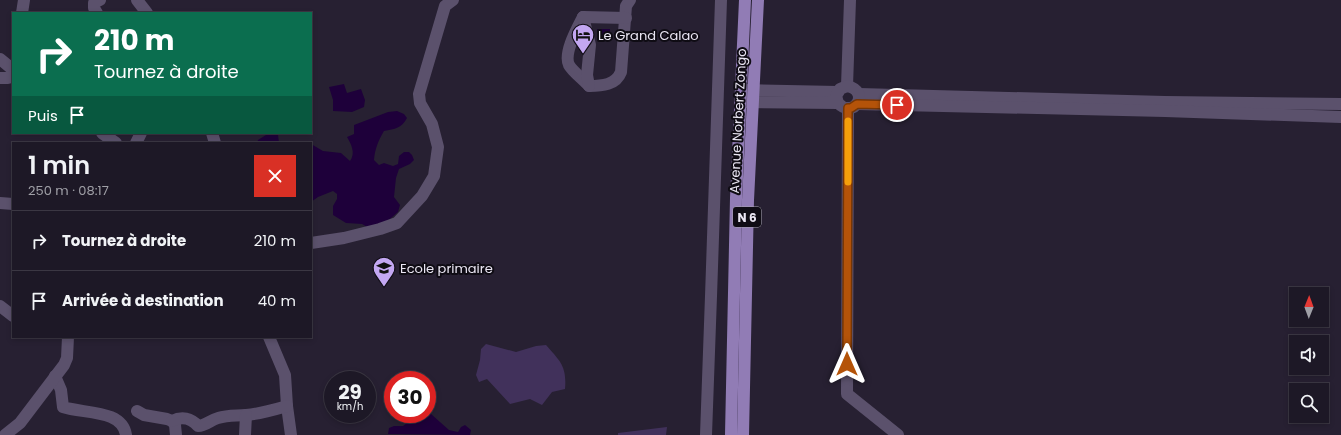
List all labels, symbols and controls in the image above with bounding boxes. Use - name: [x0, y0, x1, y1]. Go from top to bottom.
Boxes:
- text: 210 m: [94, 21, 174, 60]
- hotel icon: Le Grand Calao: [570, 22, 596, 55]
- place label: Le Grand Calao: [598, 26, 699, 45]
- icon: right: [28, 28, 80, 80]
- street label: Avenue Norbert Zongo: [725, 48, 751, 194]
- text: Tournez à droite: [94, 59, 239, 84]
- pin: [880, 88, 914, 122]
- icon: arrive: [886, 94, 908, 116]
- icon: arrive: [66, 104, 88, 126]
- text: Puis: [28, 105, 58, 126]
- text: 1 min: [28, 149, 90, 182]
- button: close: [254, 155, 296, 197]
- text: 250 m · 08:17: [28, 181, 109, 200]
- road number: N 6: [733, 207, 761, 227]
- icon: right: [28, 230, 50, 252]
- text: Tournez à droite: [62, 230, 186, 251]
- text: 210 m: [254, 230, 296, 251]
- school or university icon: Ecole primaire: [371, 255, 397, 288]
- place label: Ecole primaire: [400, 259, 493, 278]
- north arrow: [1289, 287, 1329, 327]
- map controls: [1289, 287, 1329, 423]
- icon: arrive: [28, 290, 50, 312]
- text: Arrivée à destination: [62, 290, 224, 311]
- text: 40 m: [258, 290, 296, 311]
- button: sound: [1289, 335, 1329, 375]
- position arrow: [826, 343, 868, 385]
- speed limit sign: 30: [384, 371, 436, 423]
- text: 29: [338, 378, 362, 406]
- button: search: [1289, 383, 1329, 423]
- text: km/h: [337, 399, 363, 414]

